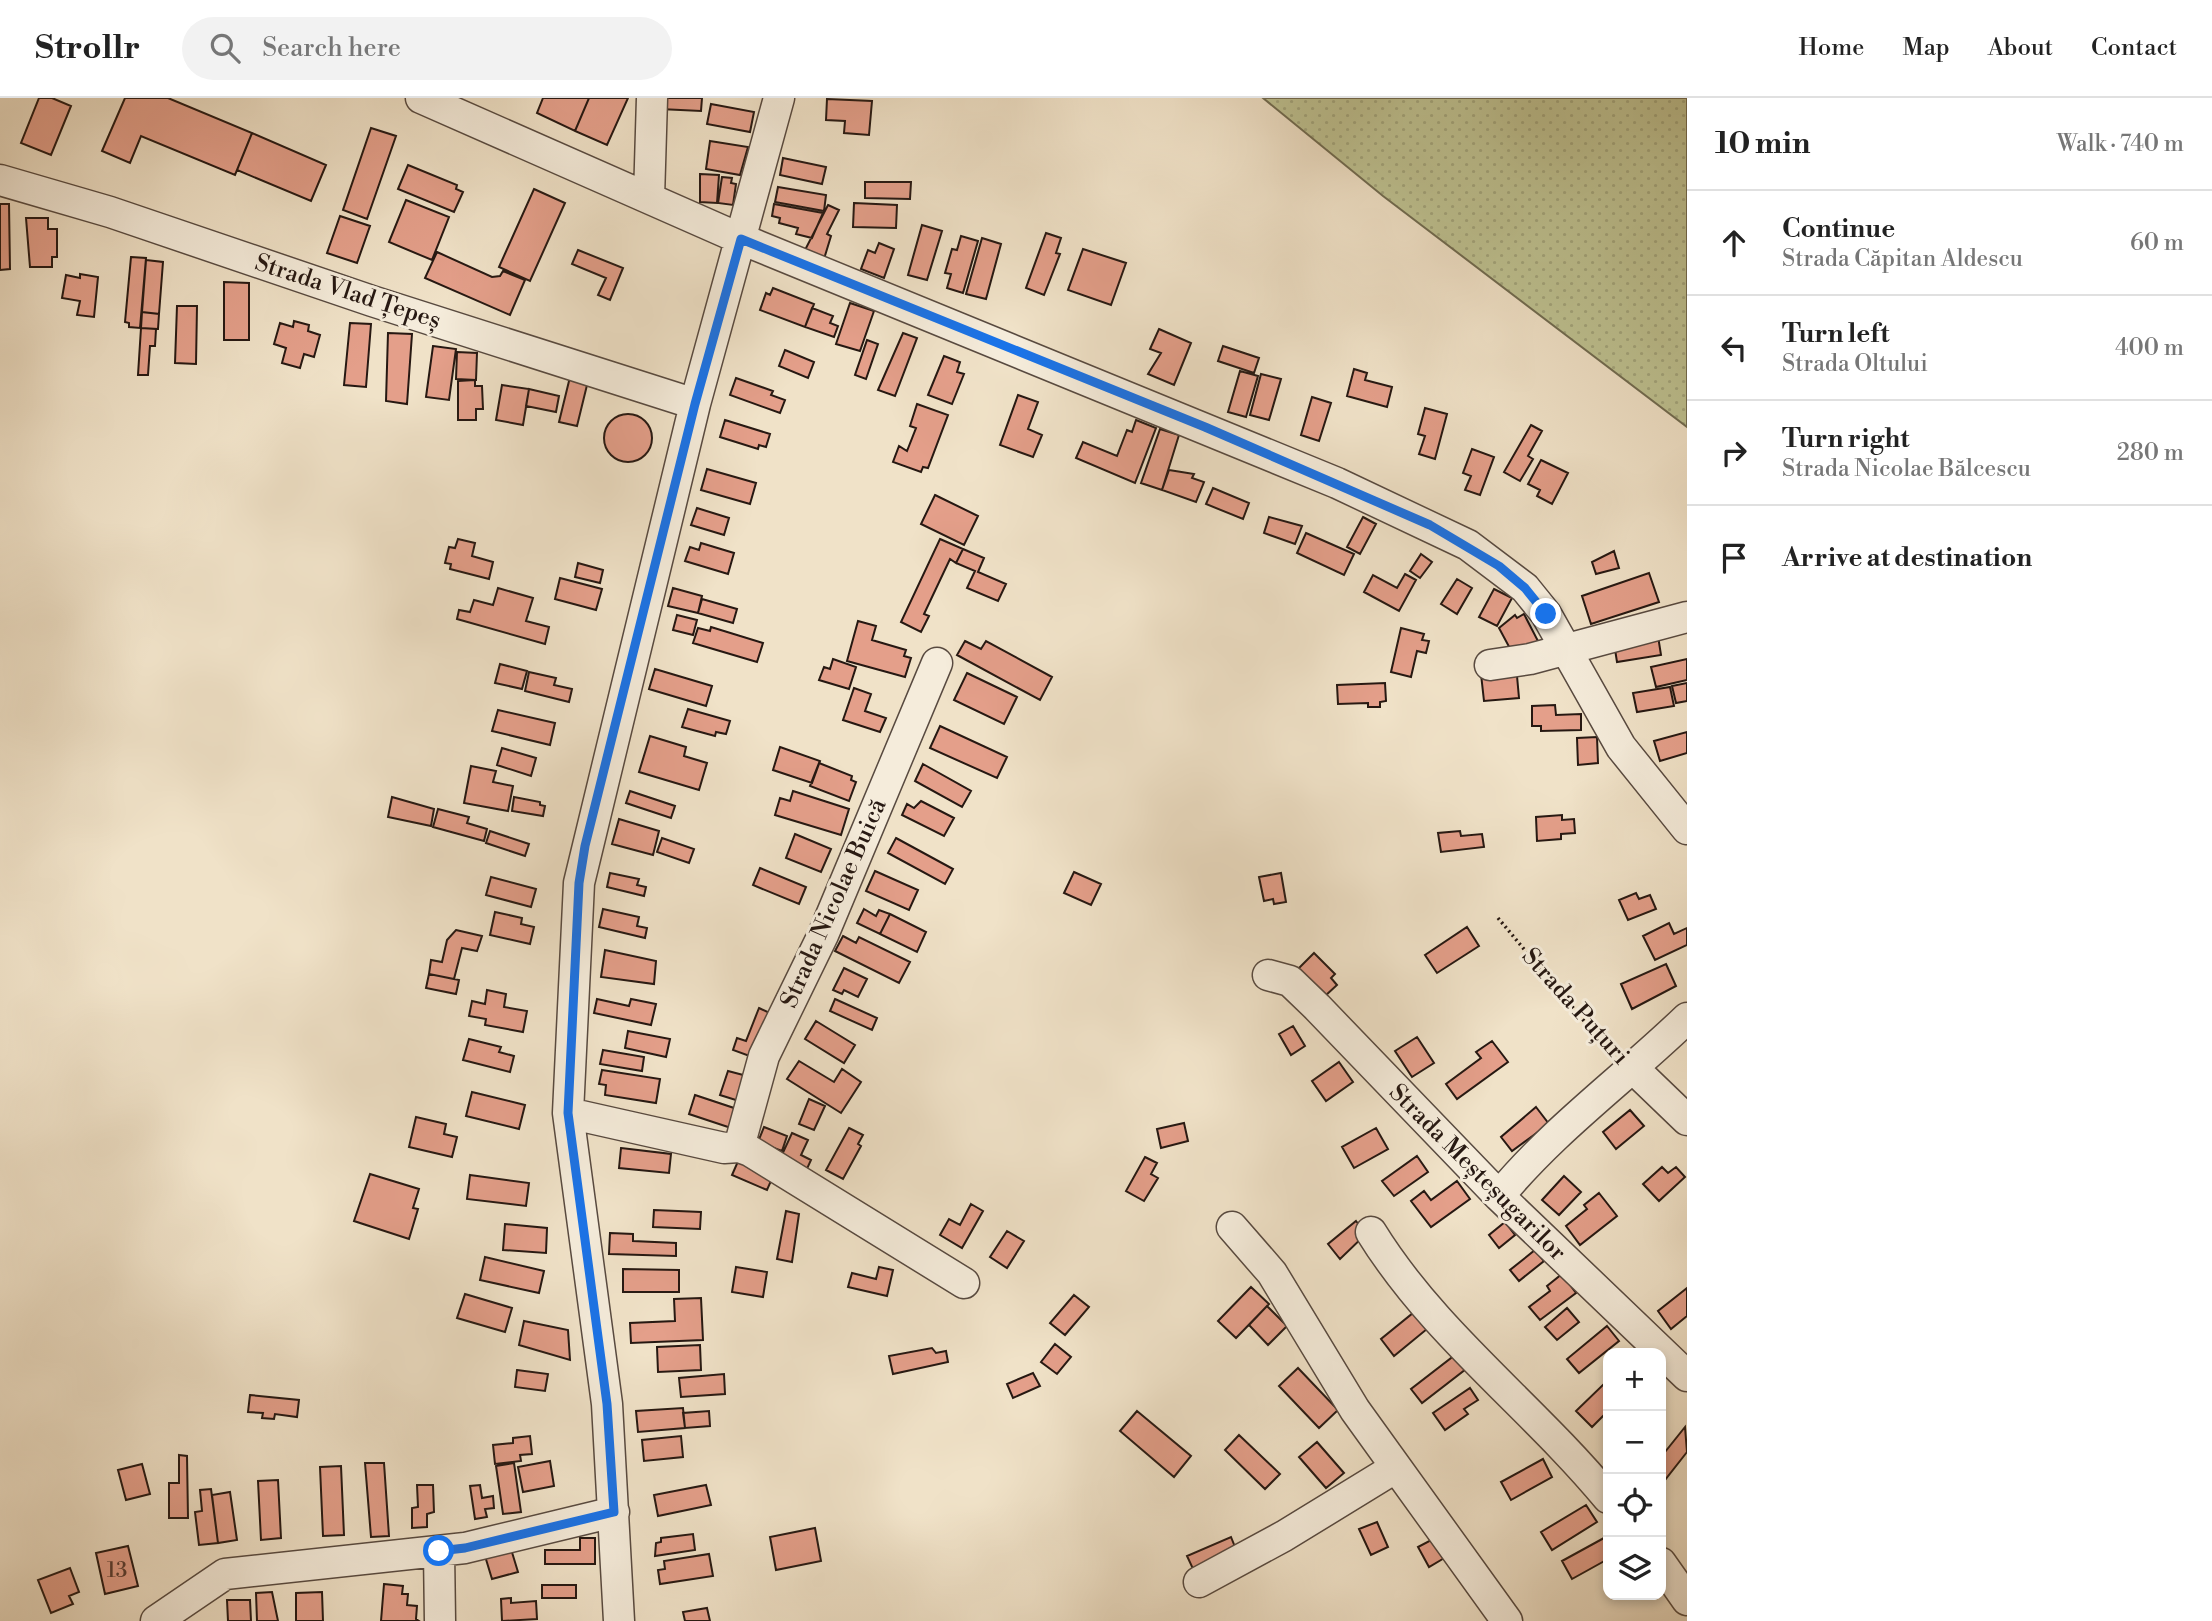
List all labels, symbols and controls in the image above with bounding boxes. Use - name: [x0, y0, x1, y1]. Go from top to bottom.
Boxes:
- search box: [182, 17, 672, 80]
- text: Strollr: [35, 28, 140, 69]
- icon: search: [206, 29, 244, 67]
- text: Search here: [262, 32, 401, 64]
- text: Home: [1799, 33, 1864, 63]
- text: Map: [1902, 33, 1950, 63]
- text: About: [1988, 33, 2053, 63]
- text: Contact: [2091, 33, 2177, 63]
- text: 10 min: [1715, 125, 1810, 163]
- text: Walk · 740 m: [2057, 130, 2184, 158]
- text: Continue: [1782, 213, 1895, 245]
- icon: ahead: [1715, 224, 1753, 262]
- text: 60 m: [2130, 229, 2184, 257]
- text: Strada Căpitan Aldescu: [1782, 245, 2023, 273]
- street label: Strada Vlad Țepeș: [251, 248, 444, 336]
- text: Turn left: [1782, 318, 1890, 350]
- icon: left: [1715, 329, 1753, 367]
- text: 400 m: [2115, 334, 2184, 362]
- text: Strada Oltului: [1782, 350, 1928, 378]
- text: Turn right: [1782, 423, 1910, 455]
- icon: right: [1715, 434, 1753, 472]
- text: 280 m: [2117, 439, 2184, 467]
- text: Strada Nicolae Bălcescu: [1782, 455, 2031, 483]
- icon: arrive: [1715, 539, 1753, 577]
- text: Arrive at destination: [1782, 542, 2032, 574]
- route end: [1530, 598, 1561, 629]
- street label: Strada Nicolae Buică: [774, 793, 894, 1013]
- street label: Strada Puțuri: [1515, 942, 1636, 1071]
- street label: Strada Meșteșugarilor: [1382, 1078, 1572, 1268]
- map controls: [1603, 1348, 1666, 1600]
- button: +: [1603, 1348, 1666, 1411]
- button: −: [1603, 1411, 1666, 1474]
- button: locate: [1603, 1474, 1666, 1537]
- route start: [423, 1535, 454, 1566]
- button: layers: [1603, 1537, 1666, 1600]
- house number: 13: [107, 1558, 127, 1584]

